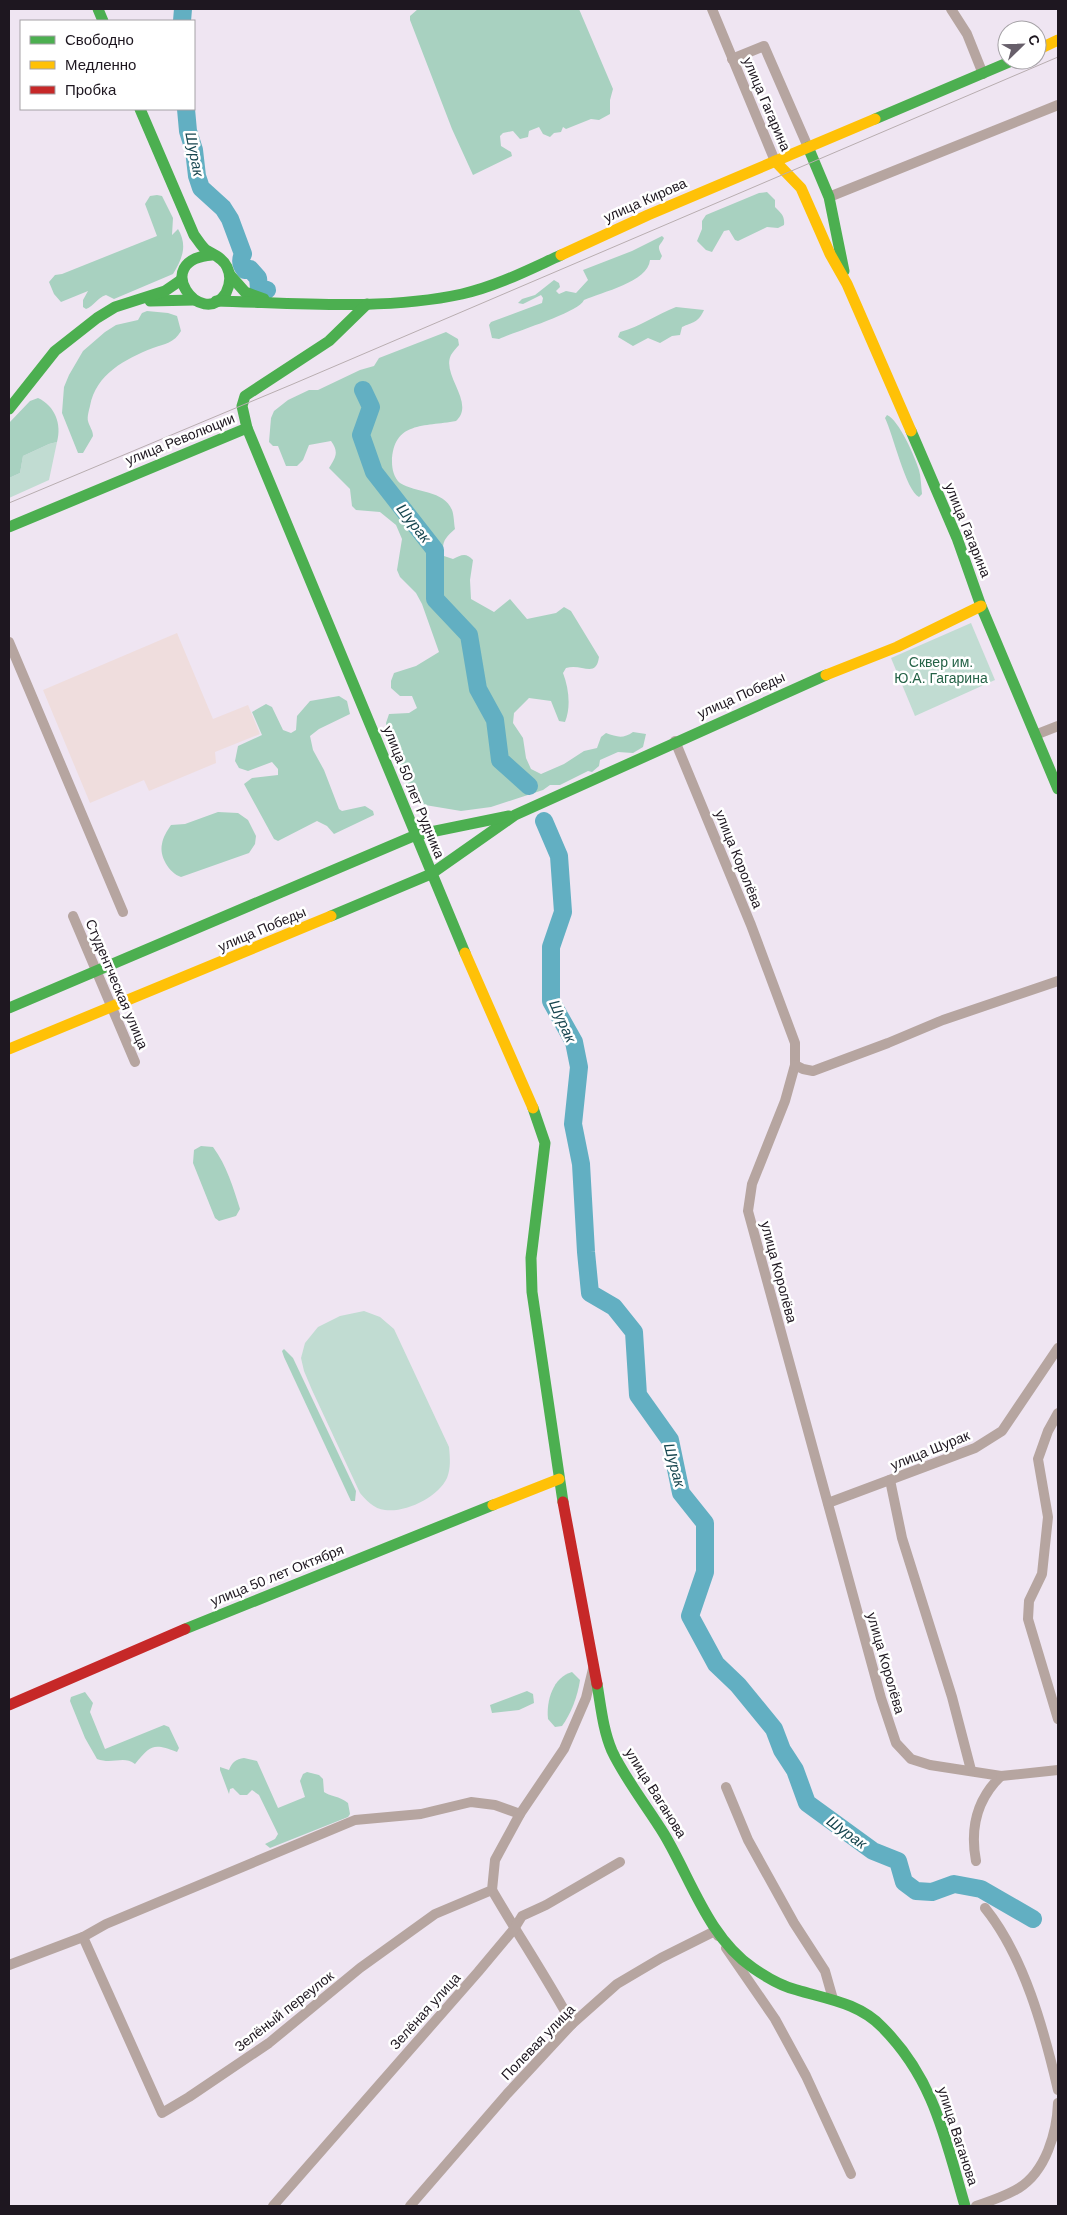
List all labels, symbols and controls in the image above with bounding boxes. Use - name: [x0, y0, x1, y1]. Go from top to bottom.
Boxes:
- legend: [20, 20, 195, 110]
- north arrow: [997, 20, 1047, 70]
- text: Свободно: [65, 31, 134, 48]
- text: С: [1025, 32, 1043, 48]
- street label: улица Гагарина: [740, 55, 794, 154]
- text: Медленно: [65, 56, 136, 73]
- text: Пробка: [65, 81, 117, 98]
- water label: Шурак: [182, 130, 208, 179]
- street label: улица Кирова: [601, 175, 689, 225]
- street label: улица Революции: [123, 410, 237, 468]
- street label: улица Гагарина: [942, 480, 994, 580]
- water label: Шурак: [393, 500, 435, 547]
- park label: Сквер им. Ю.А. Гагарина: [894, 654, 988, 686]
- street label: улица Победы: [695, 669, 787, 721]
- street label: улица 50 лет Рудника: [380, 723, 448, 861]
- street label: улица Королёва: [712, 808, 766, 911]
- street label: улица Победы: [216, 903, 308, 955]
- street label: Студентческая улица: [82, 917, 152, 1052]
- water label: Шурак: [546, 997, 580, 1046]
- street label: улица Королёва: [758, 1219, 800, 1325]
- street label: улица Шурак: [888, 1427, 973, 1473]
- water label: Шурак: [661, 1441, 689, 1490]
- street label: улица 50 лет Октября: [208, 1541, 346, 1609]
- street label: улица Королёва: [864, 1611, 908, 1716]
- street label: улица Ваганова: [622, 1745, 690, 1841]
- water label: Шурак: [824, 1812, 871, 1853]
- street label: Зелёный переулок: [231, 1967, 337, 2055]
- street label: Зелёная улица: [387, 1969, 464, 2052]
- street label: Полевая улица: [498, 2001, 578, 2083]
- street label: улица Ваганова: [935, 2085, 982, 2187]

